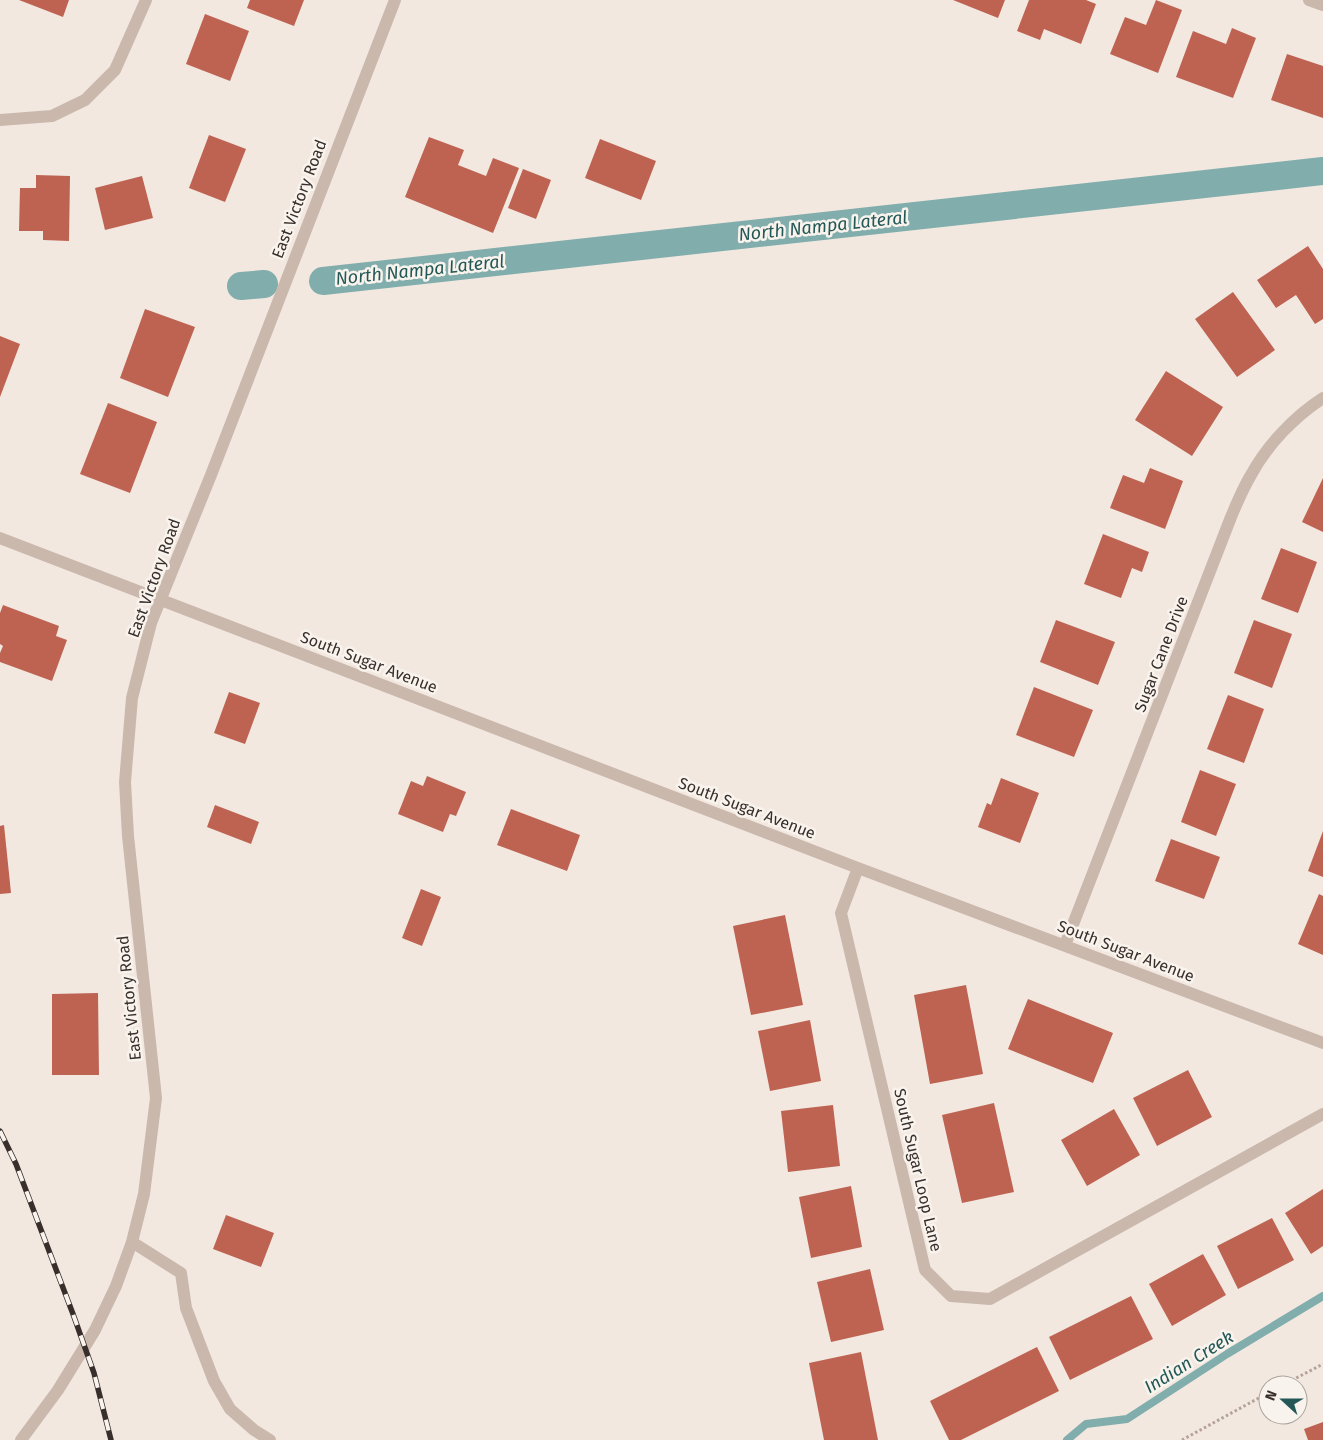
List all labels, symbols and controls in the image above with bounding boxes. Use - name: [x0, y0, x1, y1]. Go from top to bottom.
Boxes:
- street label: East Victory Road: [268, 137, 330, 261]
- water label: North Nampa Lateral: [737, 206, 909, 246]
- water label: North Nampa Lateral: [334, 250, 506, 290]
- street label: East Victory Road: [124, 516, 184, 640]
- street label: Sugar Cane Drive: [1130, 593, 1192, 715]
- street label: South Sugar Avenue: [298, 627, 440, 697]
- street label: South Sugar Avenue: [676, 773, 818, 843]
- street label: South Sugar Avenue: [1055, 916, 1197, 986]
- street label: East Victory Road: [113, 935, 145, 1061]
- street label: South Sugar Loop Lane: [890, 1087, 946, 1253]
- water label: Indian Creek: [1140, 1326, 1238, 1398]
- north arrow: [1258, 1375, 1308, 1425]
- text: N: [1262, 1388, 1281, 1403]

